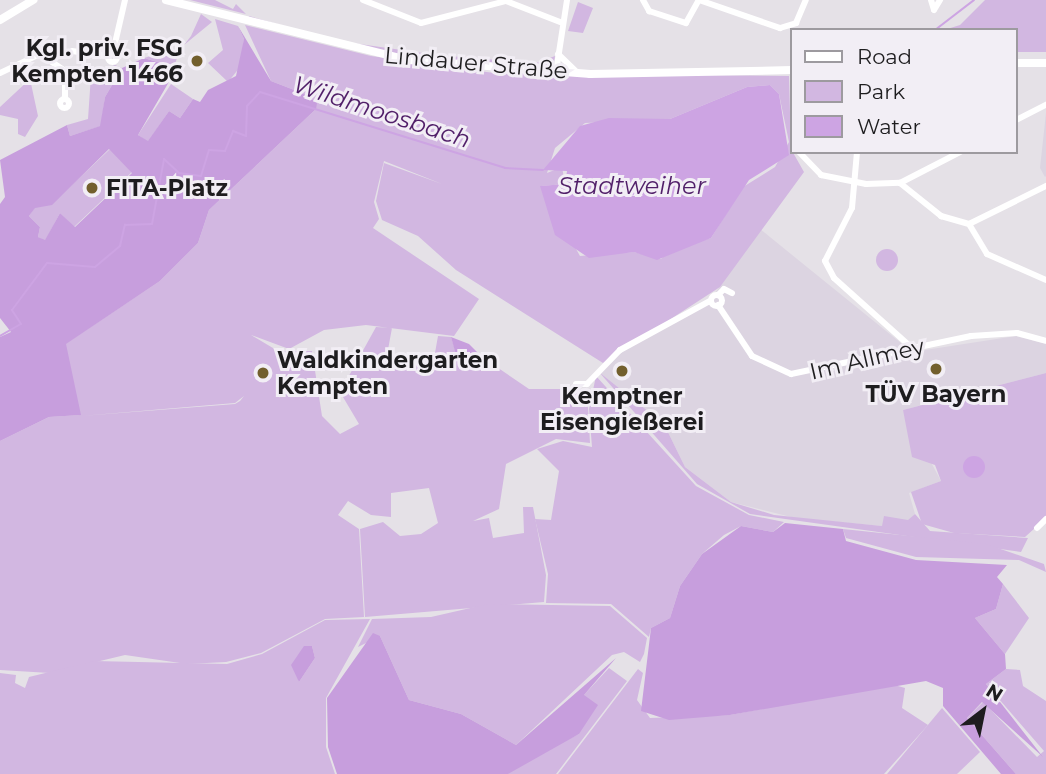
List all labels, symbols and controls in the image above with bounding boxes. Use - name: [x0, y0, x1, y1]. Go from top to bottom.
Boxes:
- legend: [790, 28, 1018, 154]
- place label: Kgl. priv. FSG Kempten 1466: [11, 34, 183, 88]
- street label: Lindauer Straße: [383, 41, 569, 85]
- text: Road: [857, 44, 912, 69]
- marker: Kgl. priv. FSG Kempten 1466: [189, 53, 205, 69]
- water label: Wildmoosbach: [290, 70, 474, 154]
- text: Park: [857, 79, 905, 104]
- text: Water: [857, 114, 921, 139]
- water label: Stadtweiher: [558, 172, 706, 200]
- place label: FITA-Platz: [106, 174, 228, 202]
- marker: FITA-Platz: [84, 180, 100, 196]
- street label: Im Allmey: [807, 332, 927, 386]
- place label: Waldkindergarten Kempten: [277, 346, 498, 400]
- marker: TÜV Bayern: [928, 361, 944, 377]
- marker: Kemptner Eisengießerei: [614, 363, 630, 379]
- marker: Waldkindergarten Kempten: [255, 365, 271, 381]
- place label: TÜV Bayern: [866, 380, 1006, 408]
- place label: Kemptner Eisengießerei: [540, 382, 704, 436]
- north arrow: [948, 676, 1018, 746]
- text: N: [982, 679, 1007, 707]

